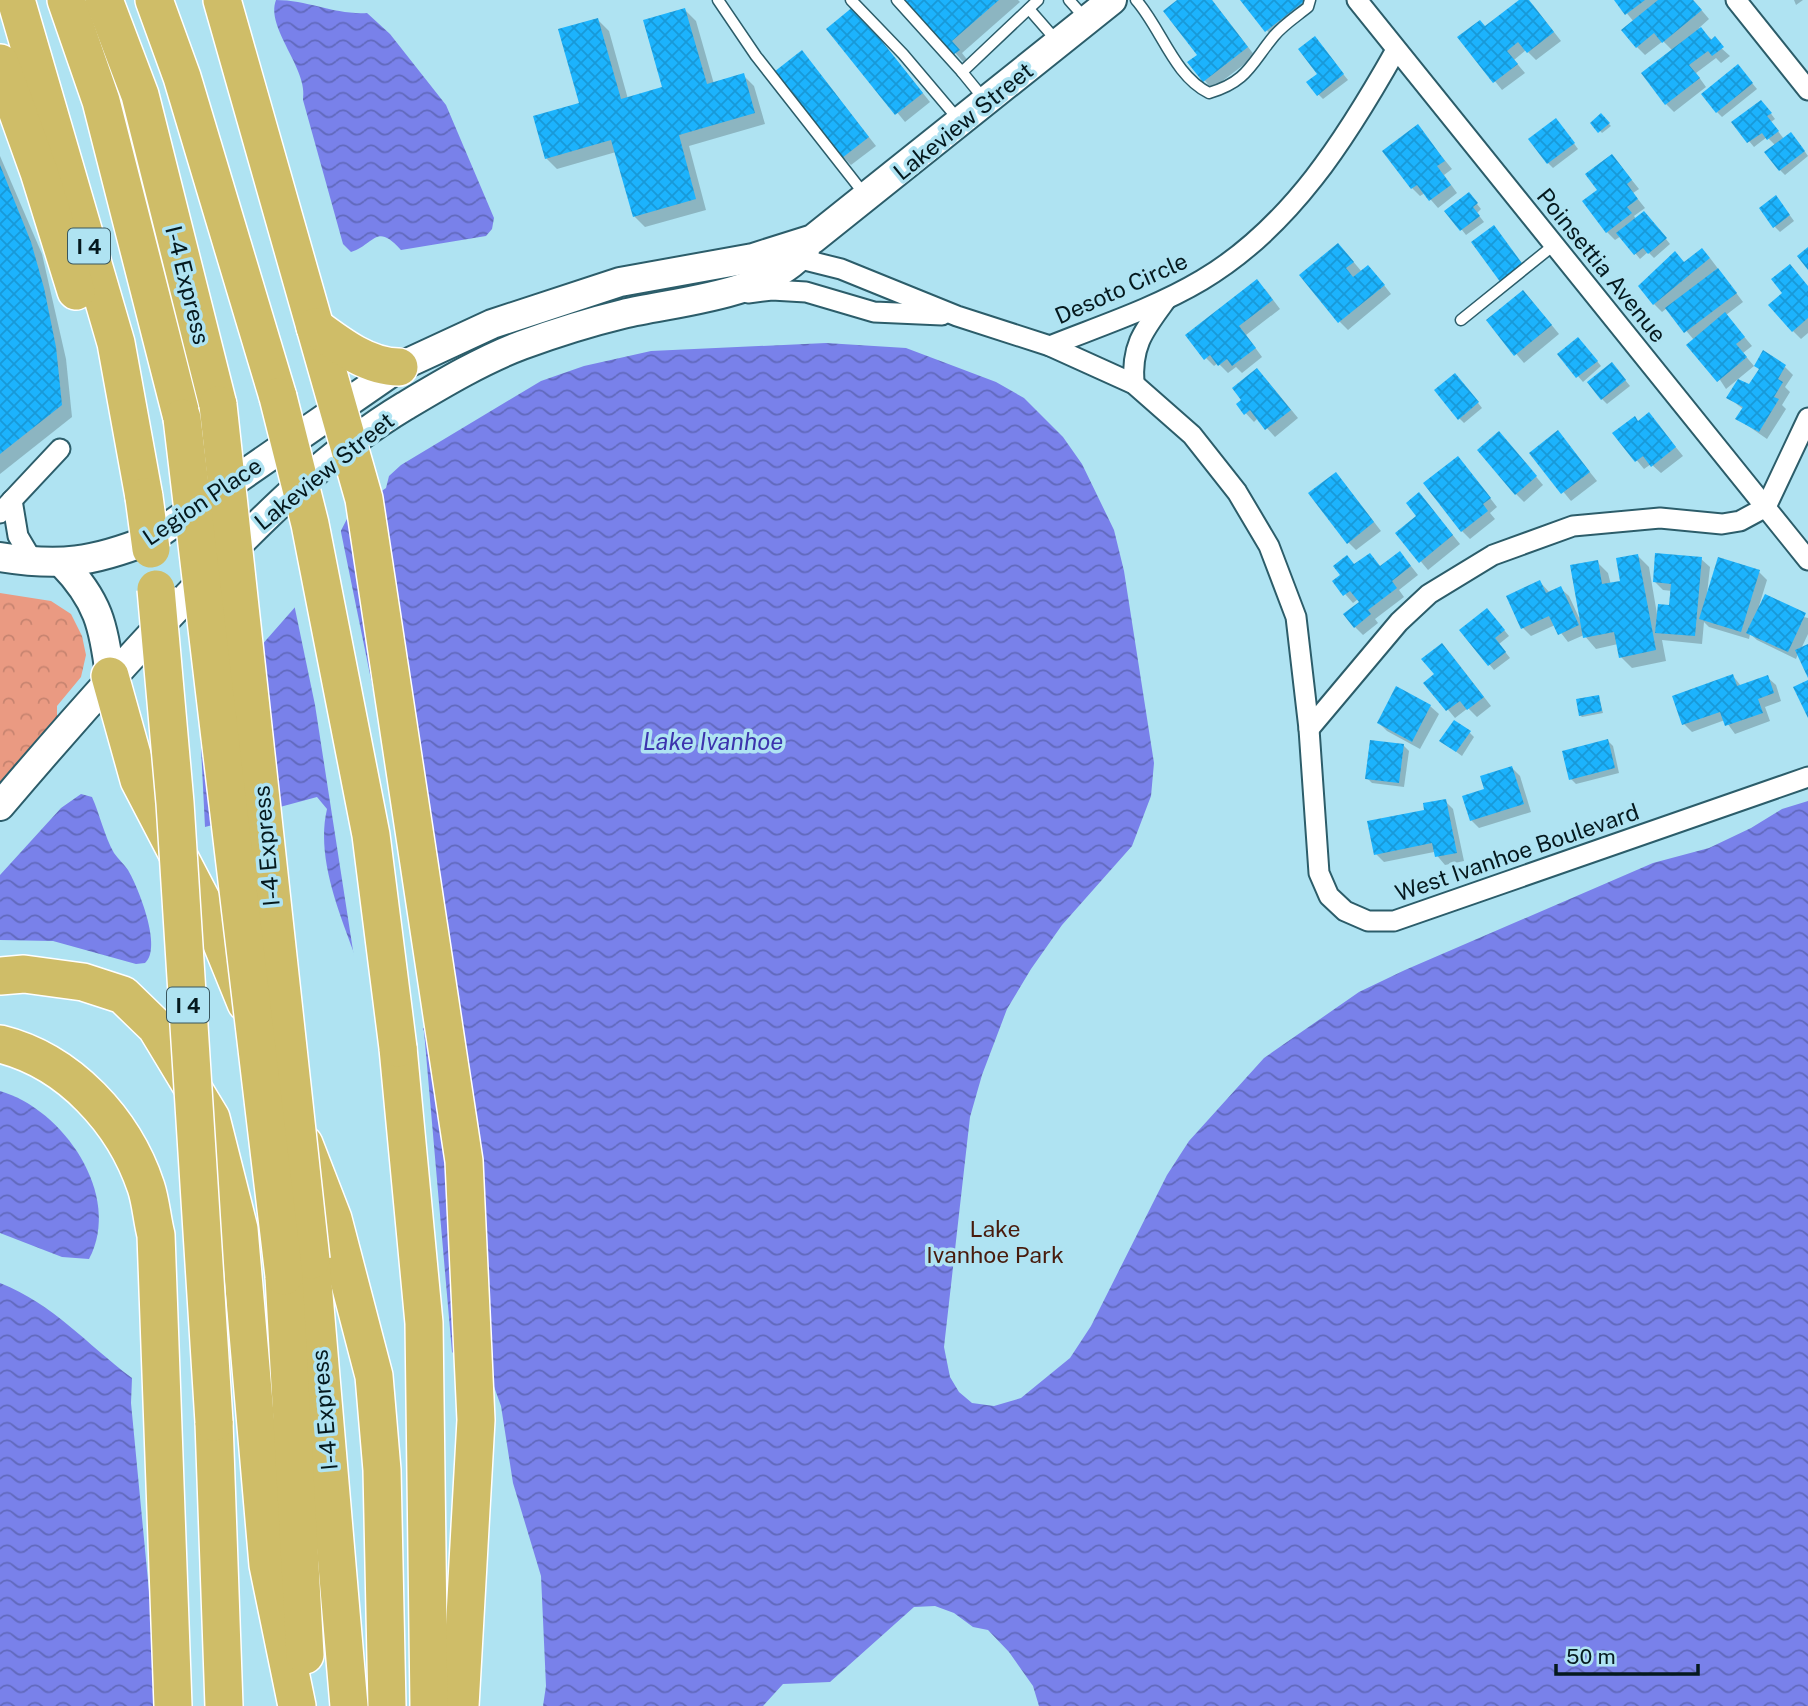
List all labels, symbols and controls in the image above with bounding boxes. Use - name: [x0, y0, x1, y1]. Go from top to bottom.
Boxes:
- street label: Lakeview Street: [888, 57, 1038, 185]
- street label: Poinsettia Avenue: [1532, 183, 1672, 347]
- street label: I-4 Express: [160, 223, 216, 347]
- road number: I 4: [68, 229, 110, 264]
- street label: Desoto Circle: [1050, 247, 1192, 329]
- street label: Lakeview Street: [249, 407, 399, 535]
- street label: Legion Place: [138, 451, 266, 551]
- water label: Lake Ivanhoe: [643, 727, 783, 755]
- street label: I-4 Express: [247, 785, 285, 907]
- street label: West Ivanhoe Boulevard: [1392, 798, 1642, 906]
- road number: I 4: [167, 988, 209, 1023]
- park label: Lake Ivanhoe Park: [926, 1215, 1064, 1268]
- street label: I-4 Express: [305, 1349, 343, 1471]
- scale bar: [1556, 1632, 1698, 1676]
- text: 50 m: [1566, 1644, 1616, 1669]

